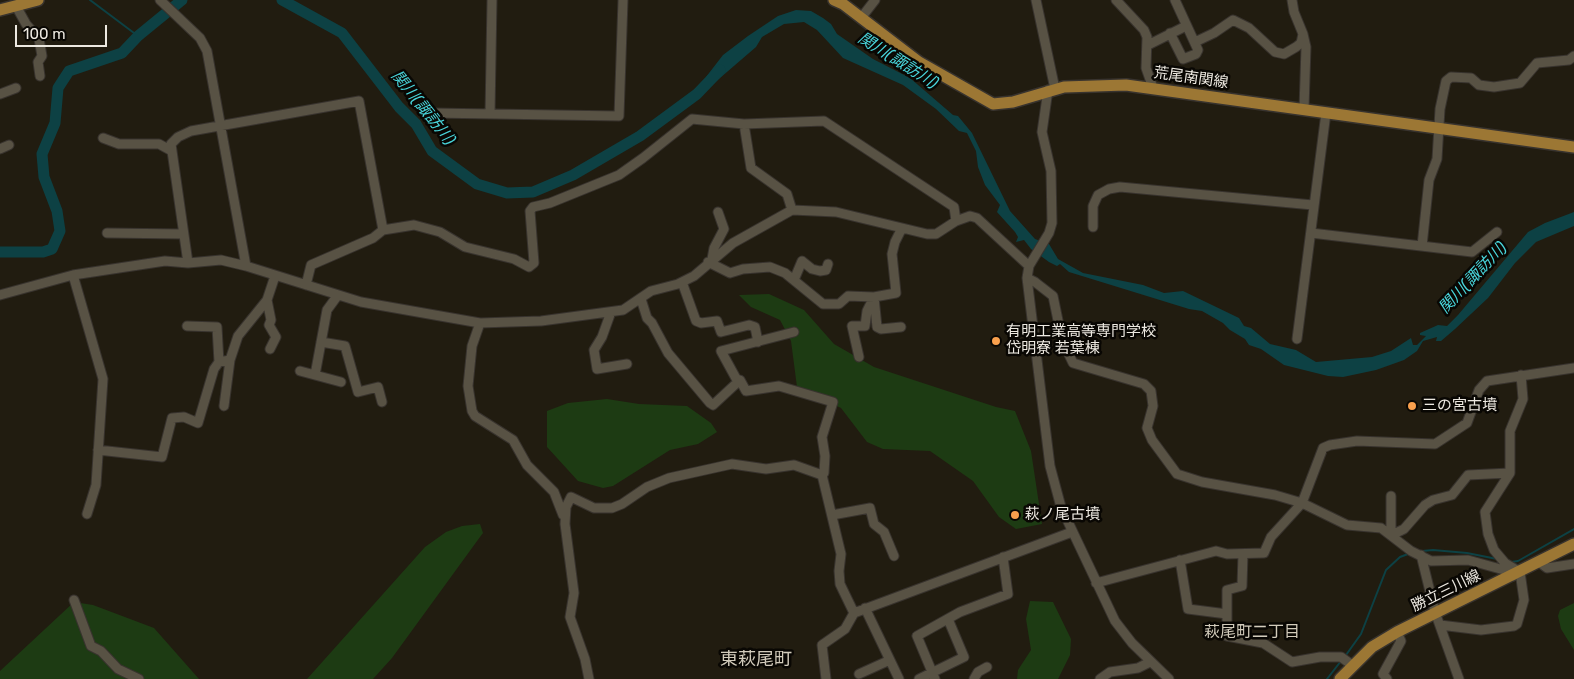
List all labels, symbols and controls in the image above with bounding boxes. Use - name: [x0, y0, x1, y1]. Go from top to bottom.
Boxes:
- scale bar: [18, 15, 110, 47]
- text: 100 m: [23, 25, 65, 43]
- water label: 関川(諏訪川): [854, 29, 942, 93]
- street label: 荒尾南関線: [1153, 64, 1229, 92]
- water label: 関川(諏訪川): [387, 67, 459, 149]
- water label: 関川(諏訪川): [1435, 238, 1511, 318]
- place label: 有明工業高等専門学校 岱明寮 若葉棟: [1006, 323, 1156, 358]
- marker: 有明工業高等専門学校 岱明寮 若葉棟: [990, 335, 1002, 347]
- place label: 三の宮古墳: [1422, 397, 1497, 415]
- marker: 三の宮古墳: [1406, 400, 1418, 412]
- place label: 萩ノ尾古墳: [1025, 506, 1100, 524]
- marker: 萩ノ尾古墳: [1009, 509, 1021, 521]
- street label: 勝立三川線: [1408, 566, 1484, 616]
- district label: 萩尾町二丁目: [1204, 622, 1300, 642]
- district label: 東萩尾町: [720, 649, 792, 671]

